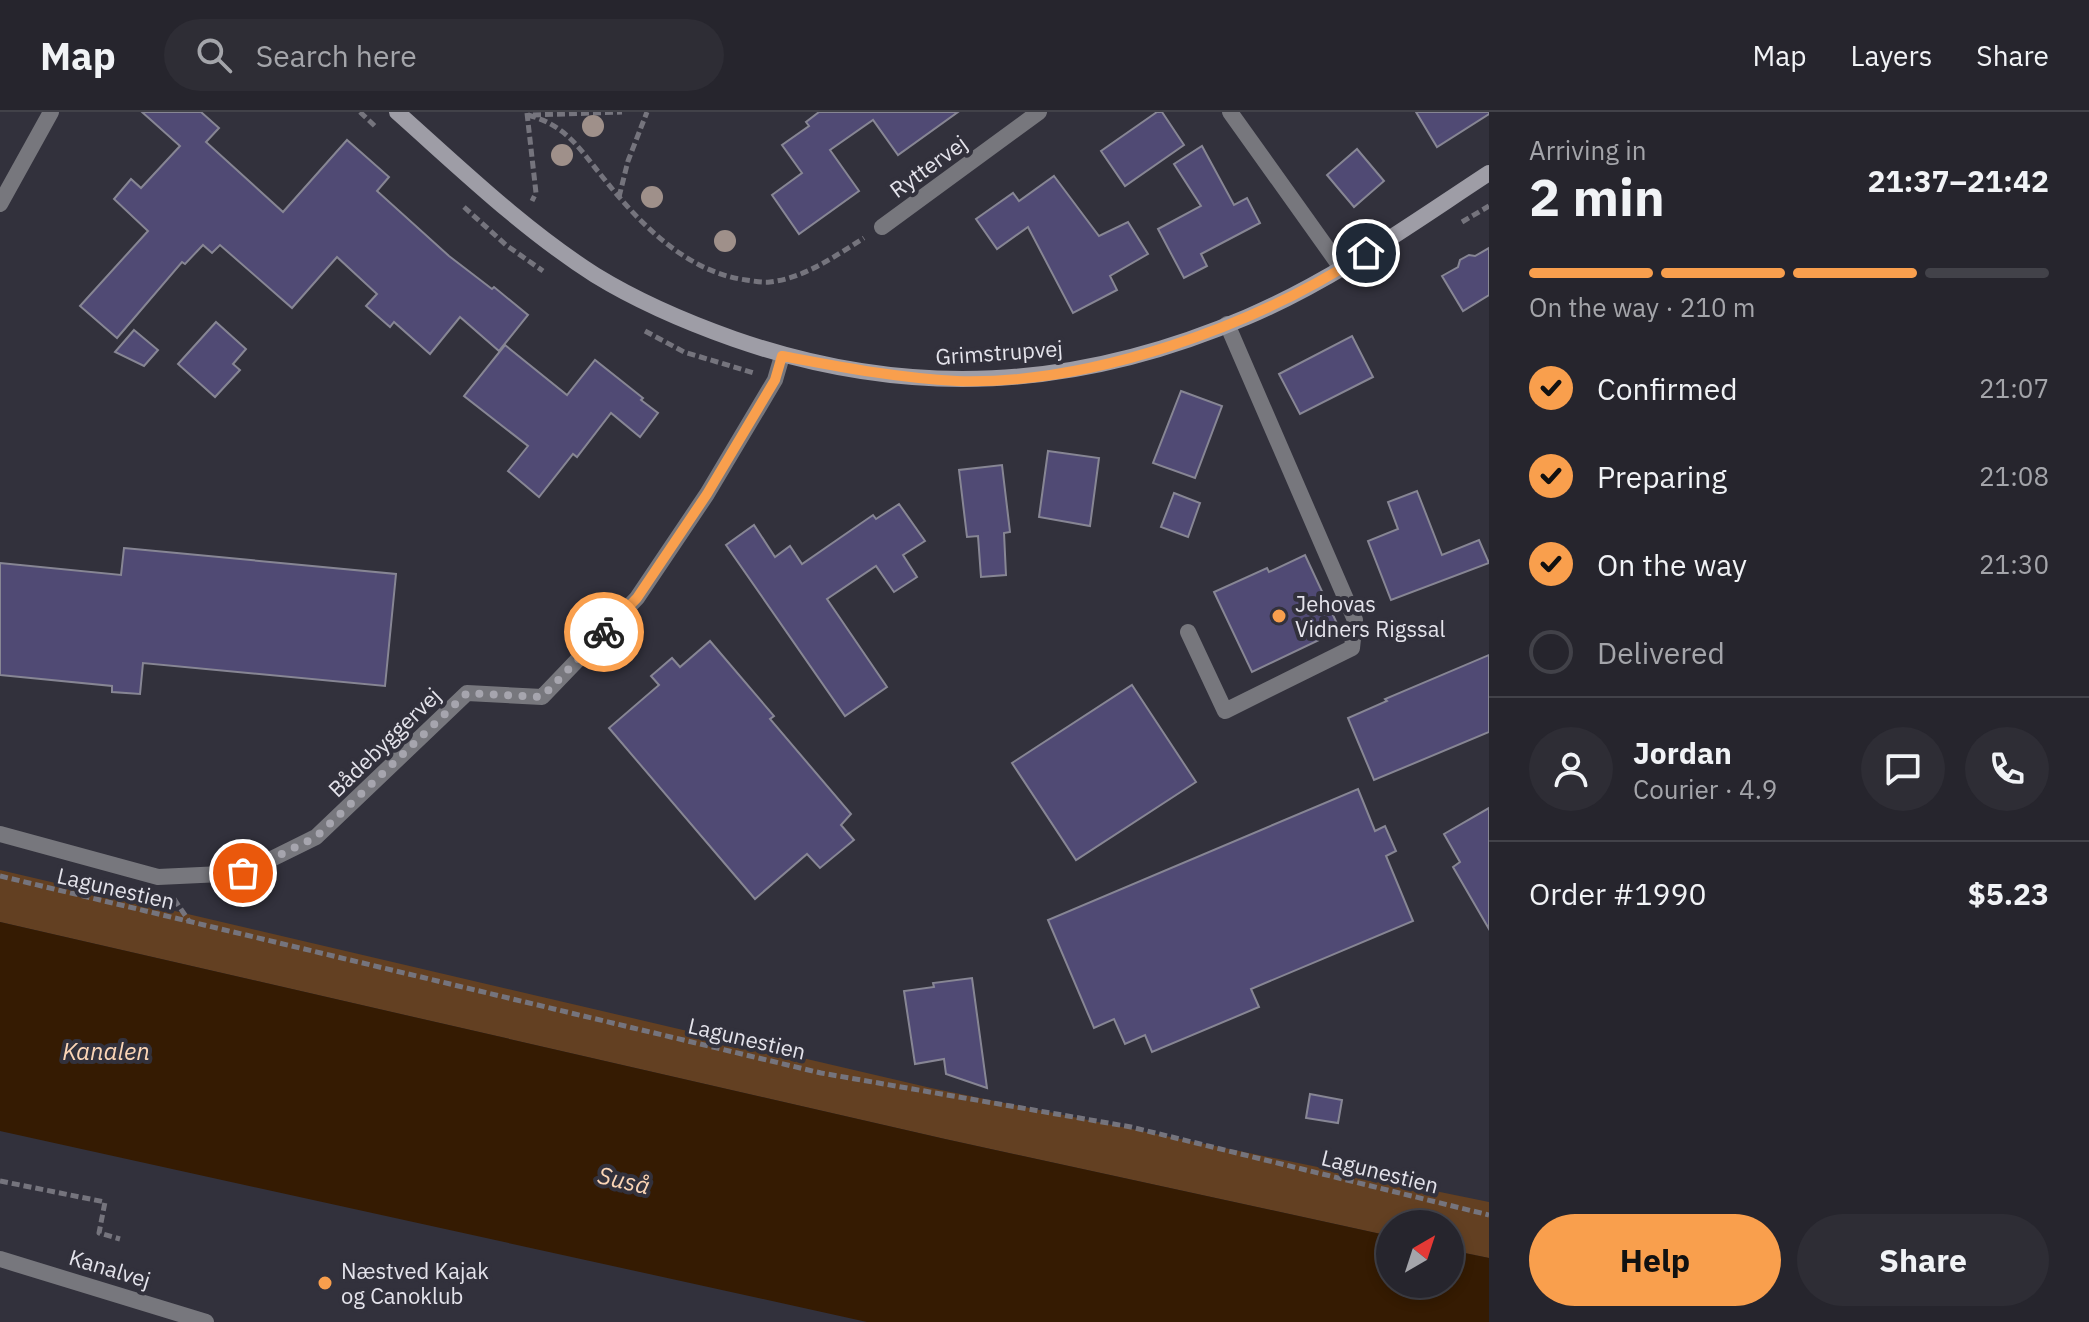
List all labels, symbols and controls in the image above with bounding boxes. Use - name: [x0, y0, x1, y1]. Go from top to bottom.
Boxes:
- search box: [164, 19, 724, 91]
- text: Map: [40, 31, 116, 80]
- icon: search: [192, 33, 236, 77]
- text: Search here: [256, 36, 417, 75]
- text: Map: [1752, 37, 1806, 74]
- text: Layers: [1850, 37, 1932, 74]
- text: Share: [1976, 37, 2049, 74]
- street label: Ryttervej: [884, 128, 972, 204]
- text: Arriving in: [1529, 133, 1646, 167]
- text: 21:37–21:42: [1868, 161, 2049, 200]
- text: 2 min: [1529, 163, 1665, 230]
- pin: [1332, 219, 1400, 287]
- icon: home: [1344, 231, 1388, 275]
- text: On the way · 210 m: [1529, 290, 1755, 324]
- street label: Grimstrupvej: [934, 333, 1064, 371]
- icon: check: [1529, 366, 1573, 410]
- text: Confirmed: [1597, 369, 1738, 408]
- text: 21:07: [1979, 371, 2049, 405]
- icon: check: [1529, 454, 1573, 498]
- text: Preparing: [1597, 457, 1727, 496]
- text: 21:08: [1979, 459, 2049, 493]
- icon: check: [1529, 542, 1573, 586]
- text: On the way: [1597, 545, 1747, 584]
- text: 21:30: [1979, 547, 2049, 581]
- place label: Jehovas Vidners Rigssal: [1295, 589, 1445, 643]
- courier: [564, 592, 644, 672]
- marker: Jehovas Vidners Rigssal: [1270, 607, 1288, 625]
- icon: bike: [582, 610, 626, 654]
- text: Delivered: [1597, 633, 1725, 672]
- street label: Bådebyggervej: [322, 681, 446, 803]
- button: person: [1529, 727, 1613, 811]
- button: chat: [1861, 727, 1945, 811]
- button: phone: [1965, 727, 2049, 811]
- text: Jordan: [1633, 733, 1732, 772]
- text: Courier · 4.9: [1633, 772, 1777, 806]
- pin: [209, 839, 277, 907]
- icon: bag: [221, 851, 265, 895]
- street label: Lagunestien: [54, 860, 178, 916]
- text: Order #1990: [1529, 874, 1706, 913]
- text: $5.23: [1968, 874, 2049, 913]
- street label: Lagunestien: [685, 1010, 809, 1066]
- water label: Kanalen: [62, 1035, 150, 1067]
- street label: Lagunestien: [1318, 1142, 1442, 1200]
- water label: Suså: [595, 1158, 653, 1202]
- north arrow: [1376, 1210, 1464, 1298]
- map controls: [1376, 1210, 1464, 1298]
- button: Help: [1529, 1214, 1781, 1306]
- button: Share: [1797, 1214, 2049, 1306]
- street label: Kanalvej: [66, 1242, 154, 1294]
- place label: Næstved Kajak og Canoklub: [341, 1256, 489, 1310]
- marker: Næstved Kajak og Canoklub: [316, 1274, 334, 1292]

